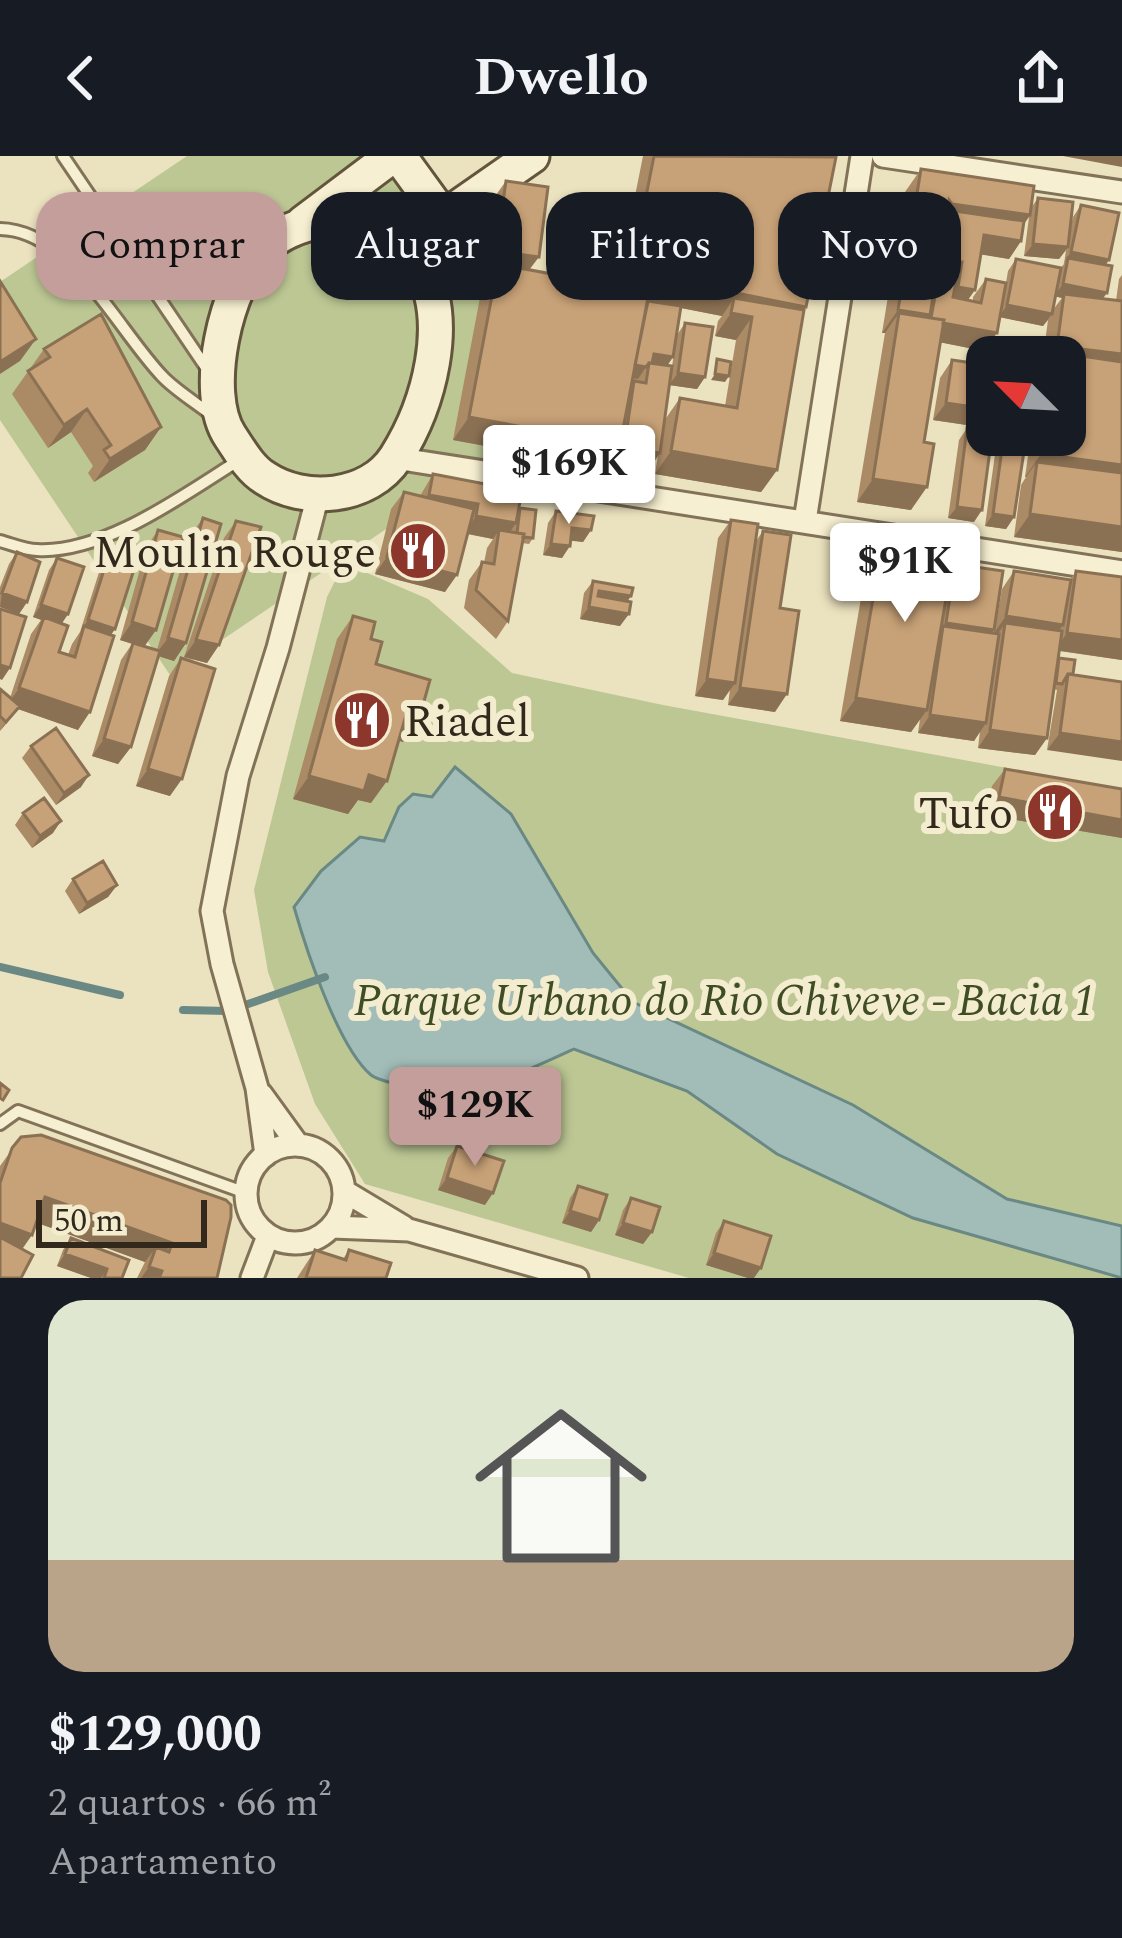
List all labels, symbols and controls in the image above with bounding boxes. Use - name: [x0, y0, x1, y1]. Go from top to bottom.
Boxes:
- text: Dwello: [473, 37, 649, 119]
- icon: back: [48, 45, 114, 111]
- icon: share: [1008, 45, 1074, 111]
- chip: Comprar: [36, 192, 287, 300]
- chip: Alugar: [311, 192, 522, 300]
- chip: Filtros: [546, 192, 754, 300]
- chip: Novo: [778, 192, 961, 300]
- north arrow: [966, 336, 1086, 456]
- map controls: [966, 336, 1086, 456]
- pin: $169K: [485, 425, 653, 527]
- text: $169K: [510, 434, 628, 493]
- place label: Moulin Rouge: [93, 519, 376, 588]
- restaurant icon: Moulin Rouge: [387, 520, 449, 582]
- pin: $91K: [834, 523, 976, 625]
- text: $91K: [857, 532, 953, 591]
- place label: Riadel: [404, 688, 530, 757]
- restaurant icon: Riadel: [331, 689, 393, 751]
- place label: Tufo: [918, 780, 1013, 849]
- restaurant icon: Tufo: [1024, 781, 1086, 843]
- park label: Parque Urbano do Rio Chiveve - Bacia 1: [354, 967, 1096, 1036]
- pin: $129K: [391, 1067, 559, 1169]
- text: $129K: [416, 1076, 534, 1135]
- scale bar: [36, 1194, 207, 1247]
- text: 50 m: [54, 1196, 124, 1246]
- icon: home: [453, 1378, 669, 1594]
- text: $129,000: [48, 1696, 262, 1774]
- text: 2 quartos · 66 m²: [48, 1774, 331, 1833]
- text: Apartamento: [48, 1833, 277, 1892]

